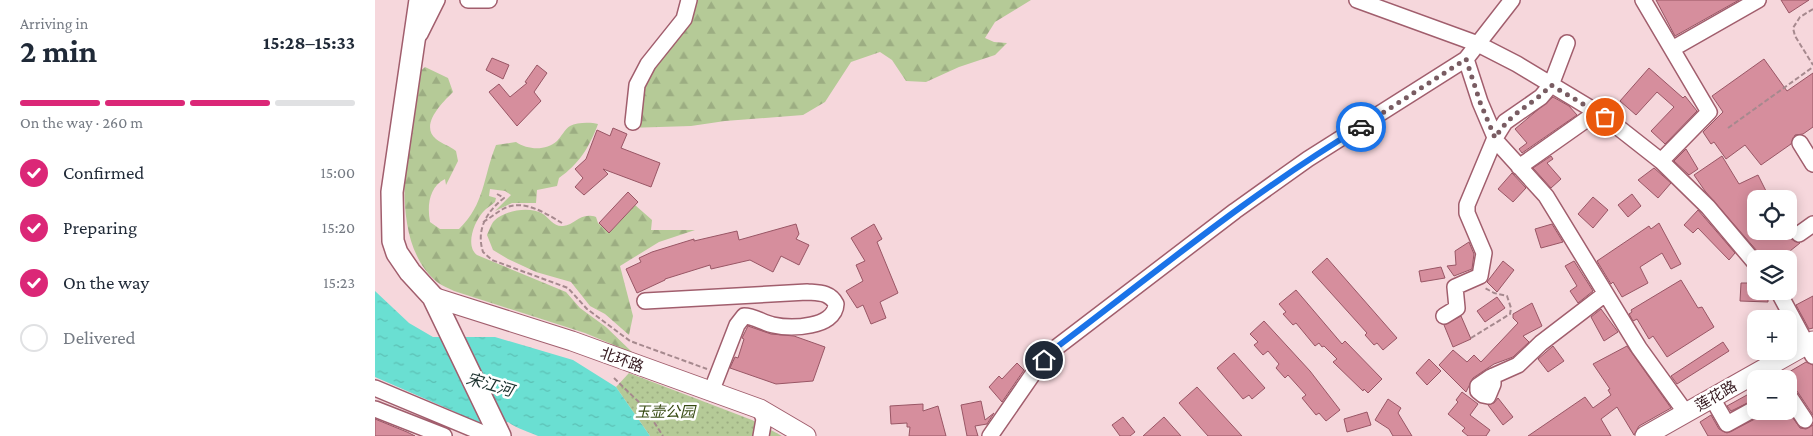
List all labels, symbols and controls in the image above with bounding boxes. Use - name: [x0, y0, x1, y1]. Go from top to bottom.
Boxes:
- text: Arriving in: [20, 15, 88, 32]
- text: 15:28–15:33: [263, 32, 355, 53]
- text: 2 min: [20, 33, 97, 69]
- pin: [1584, 96, 1626, 138]
- courier: [1336, 102, 1386, 152]
- icon: bag: [1591, 103, 1619, 131]
- icon: car: [1347, 113, 1375, 141]
- text: On the way · 260 m: [20, 114, 143, 131]
- icon: check: [20, 159, 48, 187]
- text: Confirmed: [63, 162, 144, 183]
- text: 15:00: [320, 164, 355, 181]
- map controls: [1747, 190, 1797, 420]
- button: locate: [1747, 190, 1797, 240]
- icon: check: [20, 214, 48, 242]
- text: Preparing: [63, 217, 137, 238]
- text: 15:20: [322, 219, 355, 236]
- button: layers: [1747, 250, 1797, 300]
- icon: check: [20, 269, 48, 297]
- text: On the way: [63, 272, 149, 293]
- text: 15:23: [323, 274, 355, 291]
- button: +: [1747, 310, 1797, 360]
- text: Delivered: [63, 327, 136, 348]
- pin: [1023, 339, 1065, 381]
- street label: 北环路: [598, 344, 646, 375]
- icon: home: [1030, 346, 1058, 374]
- water label: 宋江河: [464, 370, 518, 400]
- button: −: [1747, 370, 1797, 420]
- street label: 莲花路: [1693, 378, 1739, 414]
- park label: 玉壶公园: [635, 404, 697, 420]

